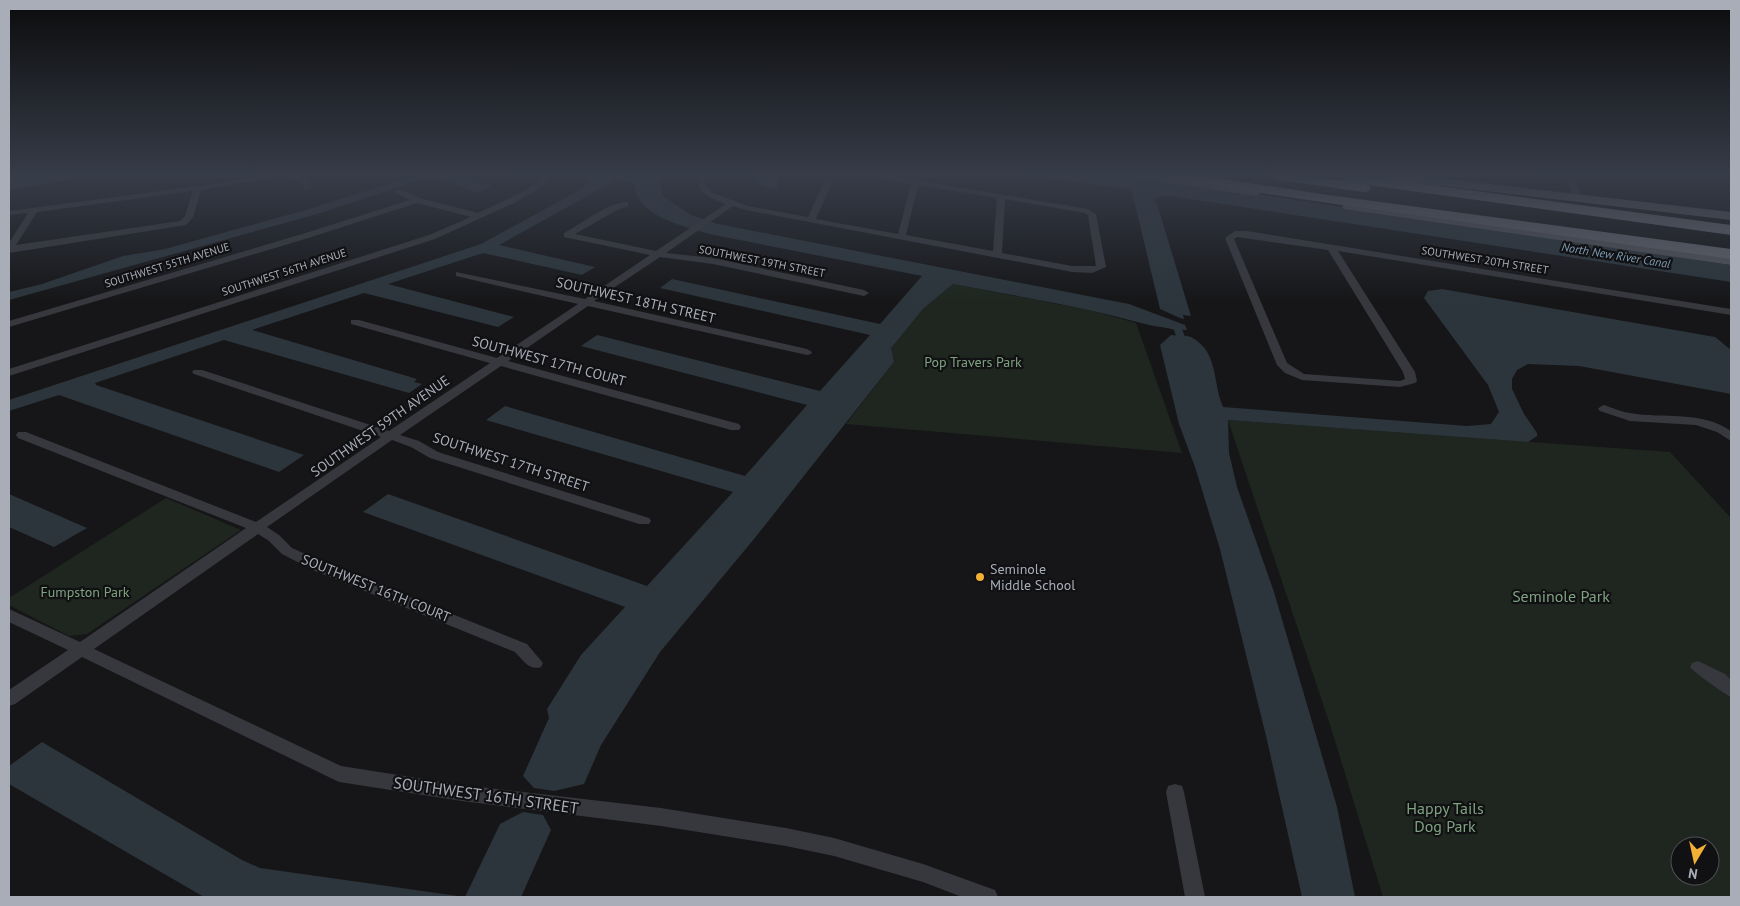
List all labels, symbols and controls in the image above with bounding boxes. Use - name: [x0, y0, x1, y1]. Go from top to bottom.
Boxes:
- street label: SOUTHWEST 55TH AVENUE: [103, 239, 231, 291]
- water label: North New River Canal: [1560, 239, 1672, 271]
- street label: SOUTHWEST 19TH STREET: [698, 242, 826, 280]
- street label: SOUTHWEST 20TH STREET: [1421, 243, 1549, 277]
- street label: SOUTHWEST 56TH AVENUE: [220, 245, 348, 299]
- street label: SOUTHWEST 18TH STREET: [554, 273, 718, 327]
- street label: SOUTHWEST 17TH COURT: [470, 332, 628, 390]
- park label: Pop Travers Park: [924, 353, 1022, 371]
- street label: SOUTHWEST 59TH AVENUE: [307, 371, 453, 481]
- street label: SOUTHWEST 17TH STREET: [431, 428, 592, 496]
- street label: SOUTHWEST 16TH COURT: [299, 550, 453, 626]
- place label: Seminole Middle School: [990, 560, 1075, 594]
- marker: Seminole Middle School: [974, 571, 986, 583]
- park label: Fumpston Park: [41, 583, 130, 601]
- park label: Seminole Park: [1512, 586, 1610, 606]
- street label: SOUTHWEST 16TH STREET: [392, 772, 580, 818]
- park label: Happy Tails Dog Park: [1406, 798, 1484, 836]
- north arrow: [1670, 836, 1720, 886]
- text: N: [1687, 864, 1699, 883]

